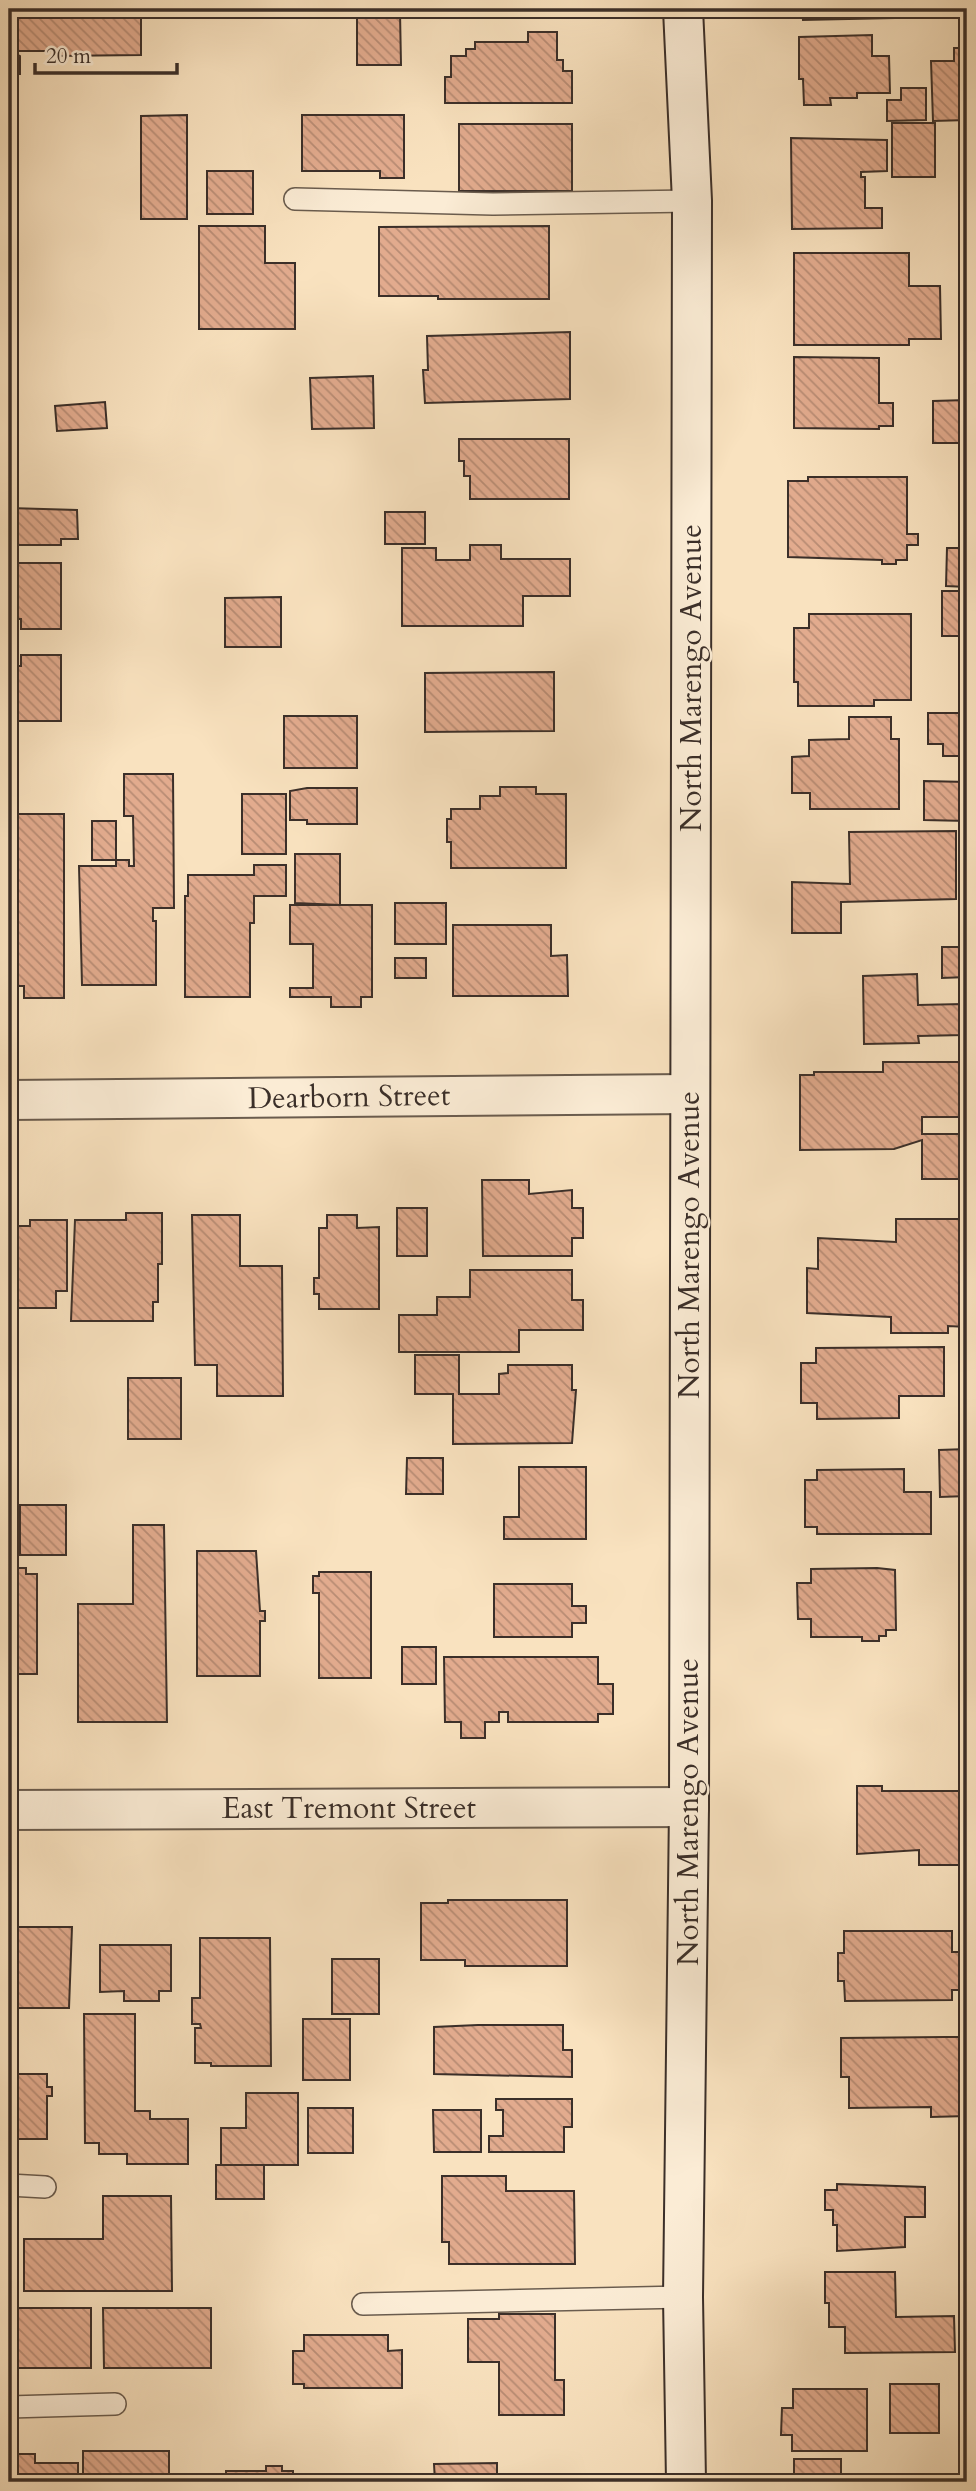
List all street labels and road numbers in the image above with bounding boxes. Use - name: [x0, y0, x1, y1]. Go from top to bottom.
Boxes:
- street label: North Marengo Avenue: [671, 524, 712, 832]
- street label: Dearborn Street: [247, 1075, 451, 1119]
- street label: North Marengo Avenue: [669, 1091, 710, 1399]
- street label: North Marengo Avenue: [668, 1658, 709, 1966]
- street label: East Tremont Street: [222, 1788, 476, 1829]

